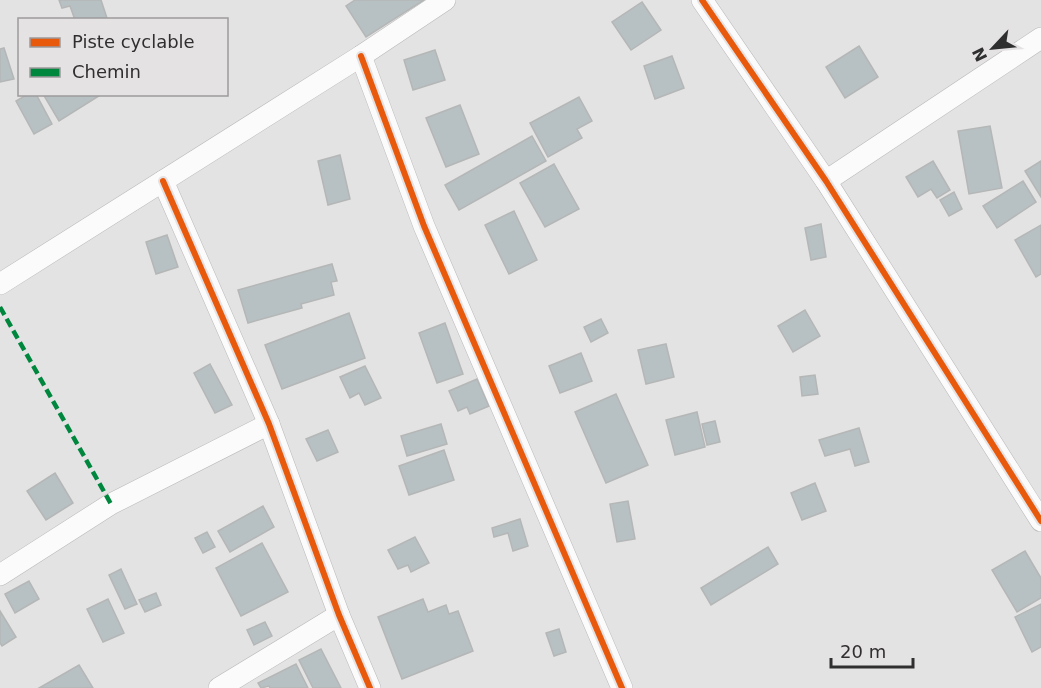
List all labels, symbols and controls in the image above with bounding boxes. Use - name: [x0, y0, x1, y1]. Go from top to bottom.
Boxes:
- legend: [18, 18, 228, 96]
- north arrow: [963, 18, 1023, 78]
- text: Piste cyclable: [72, 31, 195, 52]
- text: N: [968, 44, 991, 65]
- text: Chemin: [72, 61, 141, 82]
- scale bar: [831, 631, 914, 669]
- text: 20 m: [840, 641, 886, 662]

